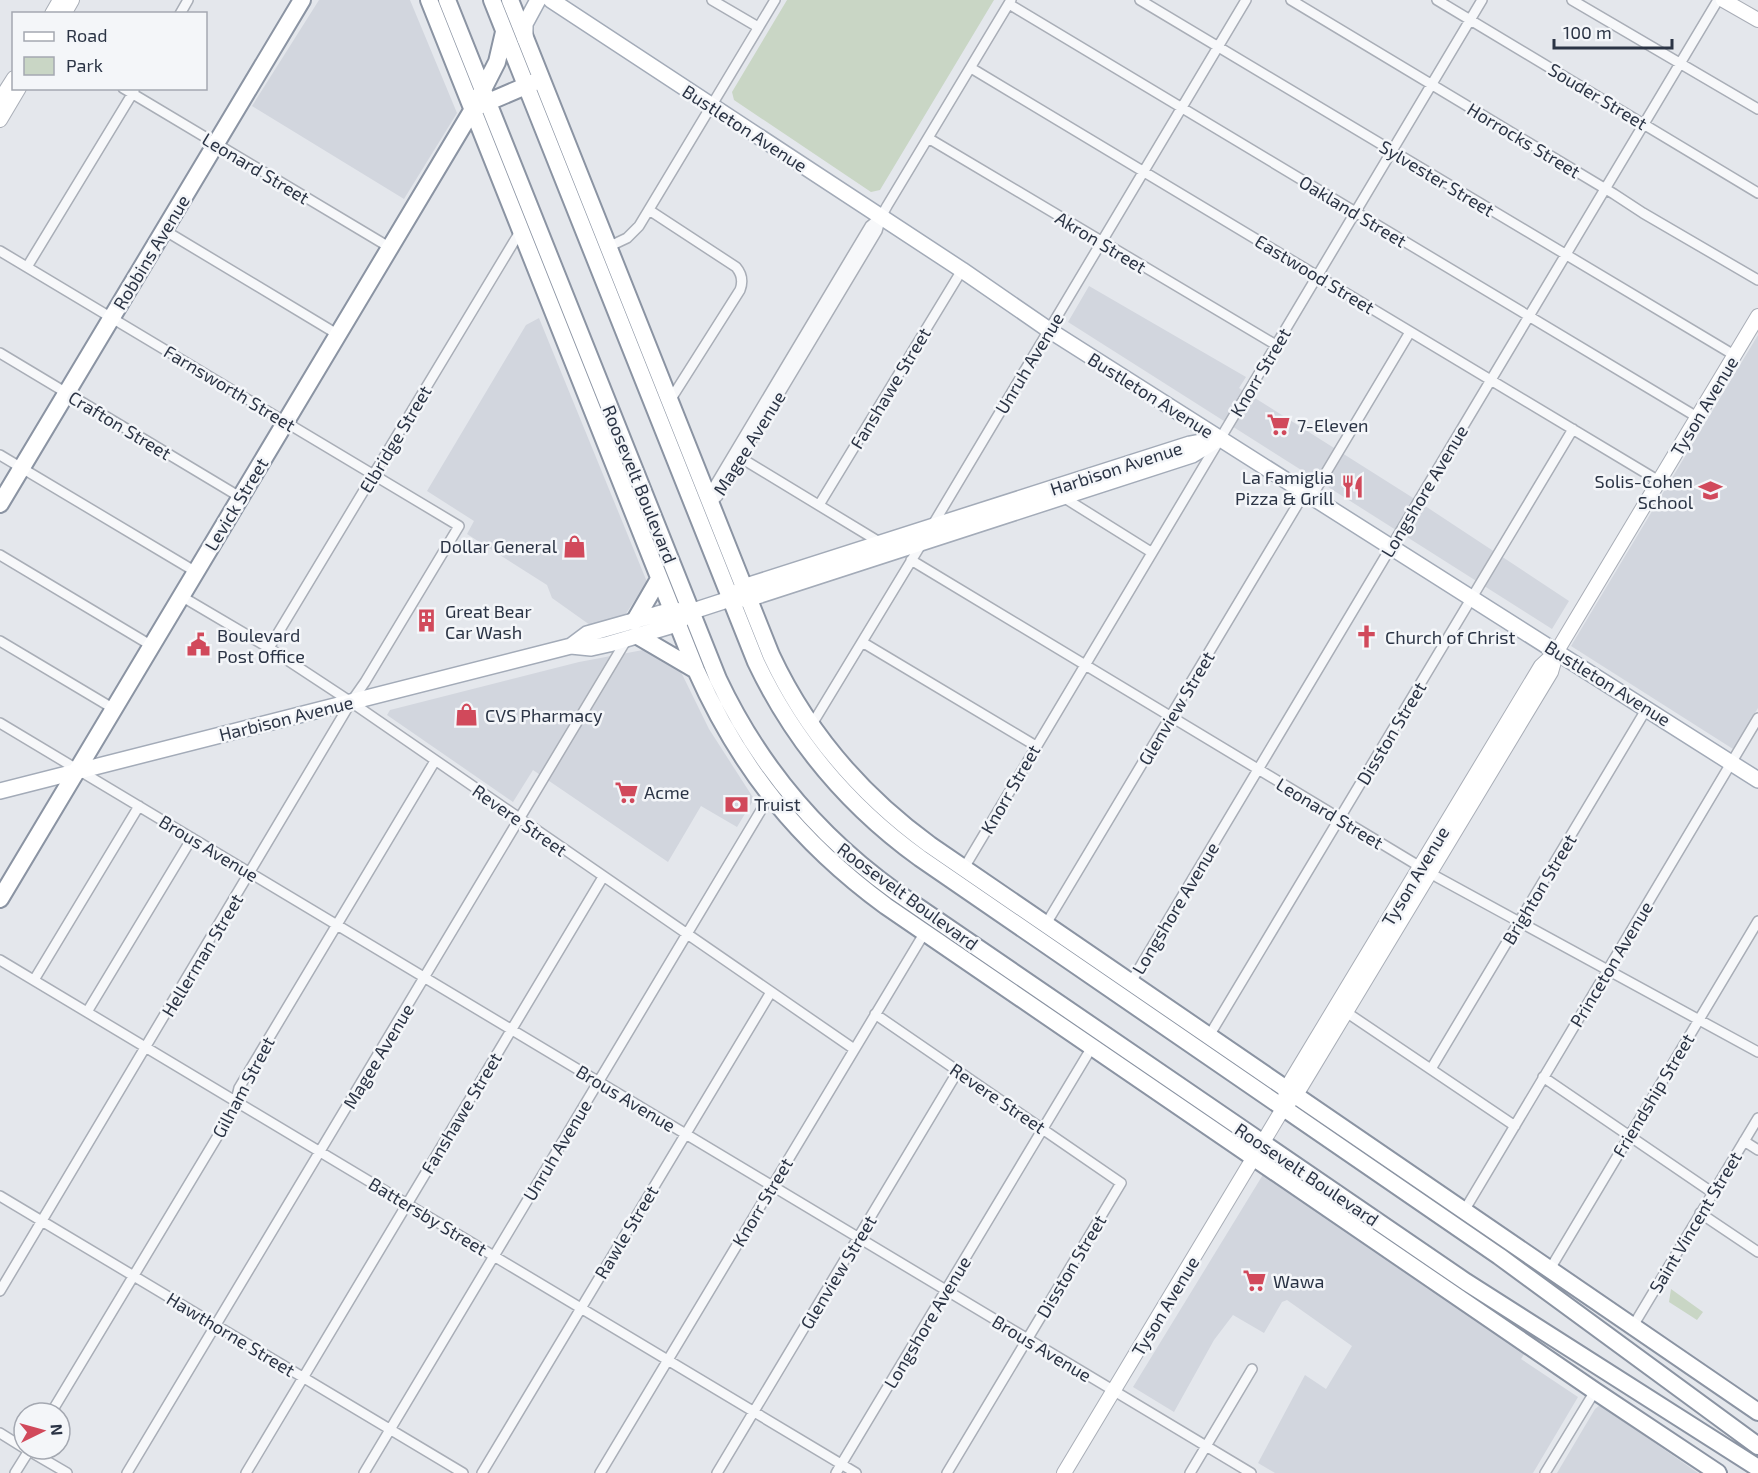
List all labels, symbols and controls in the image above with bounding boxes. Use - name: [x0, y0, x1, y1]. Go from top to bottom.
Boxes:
- legend: [12, 12, 207, 90]
- scale bar: [1554, 12, 1672, 50]
- text: 100 m: [1563, 21, 1612, 43]
- text: Road: [66, 24, 107, 46]
- text: Park: [66, 54, 103, 76]
- street label: Souder Street: [1545, 58, 1652, 134]
- street label: Bustleton Avenue: [679, 80, 811, 176]
- street label: Horrocks Street: [1464, 98, 1585, 182]
- street label: Leonard Street: [199, 127, 314, 209]
- street label: Sylvester Street: [1376, 135, 1499, 221]
- street label: Oakland Street: [1295, 170, 1411, 252]
- street label: Robbins Avenue: [108, 191, 194, 313]
- street label: Akron Street: [1052, 206, 1151, 278]
- street label: Eastwood Street: [1251, 230, 1379, 318]
- street label: Unruh Avenue: [990, 308, 1068, 418]
- street label: Fanshawe Street: [845, 323, 935, 453]
- street label: Knorr Street: [1225, 324, 1295, 420]
- street label: Farnsworth Street: [160, 340, 300, 436]
- street label: Bustleton Avenue: [1084, 348, 1218, 442]
- street label: Tyson Avenue: [1666, 352, 1742, 460]
- street label: Elbridge Street: [354, 381, 436, 497]
- street label: Crafton Street: [65, 386, 175, 464]
- street label: Magee Avenue: [708, 387, 790, 499]
- street label: Roosevelt Boulevard: [598, 402, 682, 566]
- supermarket icon: 7-Eleven: [1266, 412, 1292, 438]
- place label: 7-Eleven: [1297, 414, 1369, 436]
- street label: Longshore Avenue: [1376, 421, 1472, 561]
- street label: Harbison Avenue: [1047, 436, 1185, 500]
- street label: Levick Street: [200, 453, 272, 555]
- place label: La Famiglia Pizza & Grill: [1235, 466, 1335, 509]
- place label: Solis-Cohen School: [1595, 470, 1694, 513]
- restaurant icon: La Famiglia Pizza & Grill: [1339, 474, 1365, 500]
- school or university icon: Solis-Cohen School: [1698, 478, 1724, 504]
- shop icon: Dollar General: [562, 533, 588, 559]
- place label: Dollar General: [440, 535, 558, 557]
- place label: Great Bear Car Wash: [445, 600, 532, 643]
- building icon: Great Bear Car Wash: [414, 608, 440, 634]
- place label: Boulevard Post Office: [217, 624, 305, 667]
- church icon: Church of Christ: [1354, 624, 1380, 650]
- place label: Church of Christ: [1385, 626, 1515, 648]
- public building icon: Boulevard Post Office: [186, 632, 212, 658]
- street label: Bustleton Avenue: [1541, 636, 1675, 730]
- street label: Glenview Street: [1133, 647, 1219, 769]
- street label: Disston Street: [1352, 677, 1430, 789]
- street label: Harbison Avenue: [217, 691, 355, 745]
- shop icon: CVS Pharmacy: [454, 702, 480, 728]
- place label: CVS Pharmacy: [485, 704, 603, 726]
- street label: Knorr Street: [976, 740, 1044, 838]
- street label: Leonard Street: [1273, 772, 1388, 854]
- street label: Revere Street: [468, 779, 572, 861]
- supermarket icon: Acme: [613, 779, 639, 805]
- place label: Acme: [644, 781, 689, 803]
- bank icon: Truist: [723, 791, 749, 817]
- place label: Truist: [754, 793, 801, 815]
- street label: Brous Avenue: [155, 810, 263, 886]
- street label: Tyson Avenue: [1377, 822, 1453, 930]
- street label: Brighton Street: [1497, 830, 1581, 948]
- street label: Roosevelt Boulevard: [833, 838, 983, 954]
- street label: Longshore Avenue: [1127, 838, 1223, 978]
- street label: Hellerman Street: [157, 889, 247, 1020]
- street label: Princeton Avenue: [1565, 897, 1657, 1031]
- street label: Magee Avenue: [338, 999, 418, 1113]
- street label: Friendship Street: [1608, 1029, 1699, 1161]
- street label: Gilham Street: [207, 1033, 279, 1141]
- street label: Fanshawe Street: [416, 1048, 506, 1178]
- street label: Revere Street: [946, 1058, 1050, 1138]
- street label: Brous Avenue: [572, 1060, 680, 1136]
- street label: Unruh Avenue: [518, 1095, 596, 1205]
- street label: Roosevelt Boulevard: [1231, 1118, 1383, 1230]
- street label: Saint Vincent Street: [1644, 1147, 1746, 1297]
- street label: Knorr Street: [727, 1154, 797, 1250]
- street label: Battersby Street: [365, 1172, 491, 1260]
- street label: Rawle Street: [590, 1181, 663, 1283]
- street label: Disston Street: [1032, 1210, 1110, 1322]
- street label: Glenview Street: [795, 1211, 881, 1333]
- street label: Longshore Avenue: [879, 1252, 975, 1392]
- street label: Tyson Avenue: [1127, 1252, 1203, 1360]
- supermarket icon: Wawa: [1242, 1268, 1268, 1294]
- place label: Wawa: [1273, 1270, 1324, 1292]
- street label: Hawthorne Street: [163, 1287, 299, 1381]
- street label: Brous Avenue: [988, 1310, 1096, 1386]
- north arrow: [12, 1401, 72, 1461]
- text: N: [47, 1423, 67, 1436]

